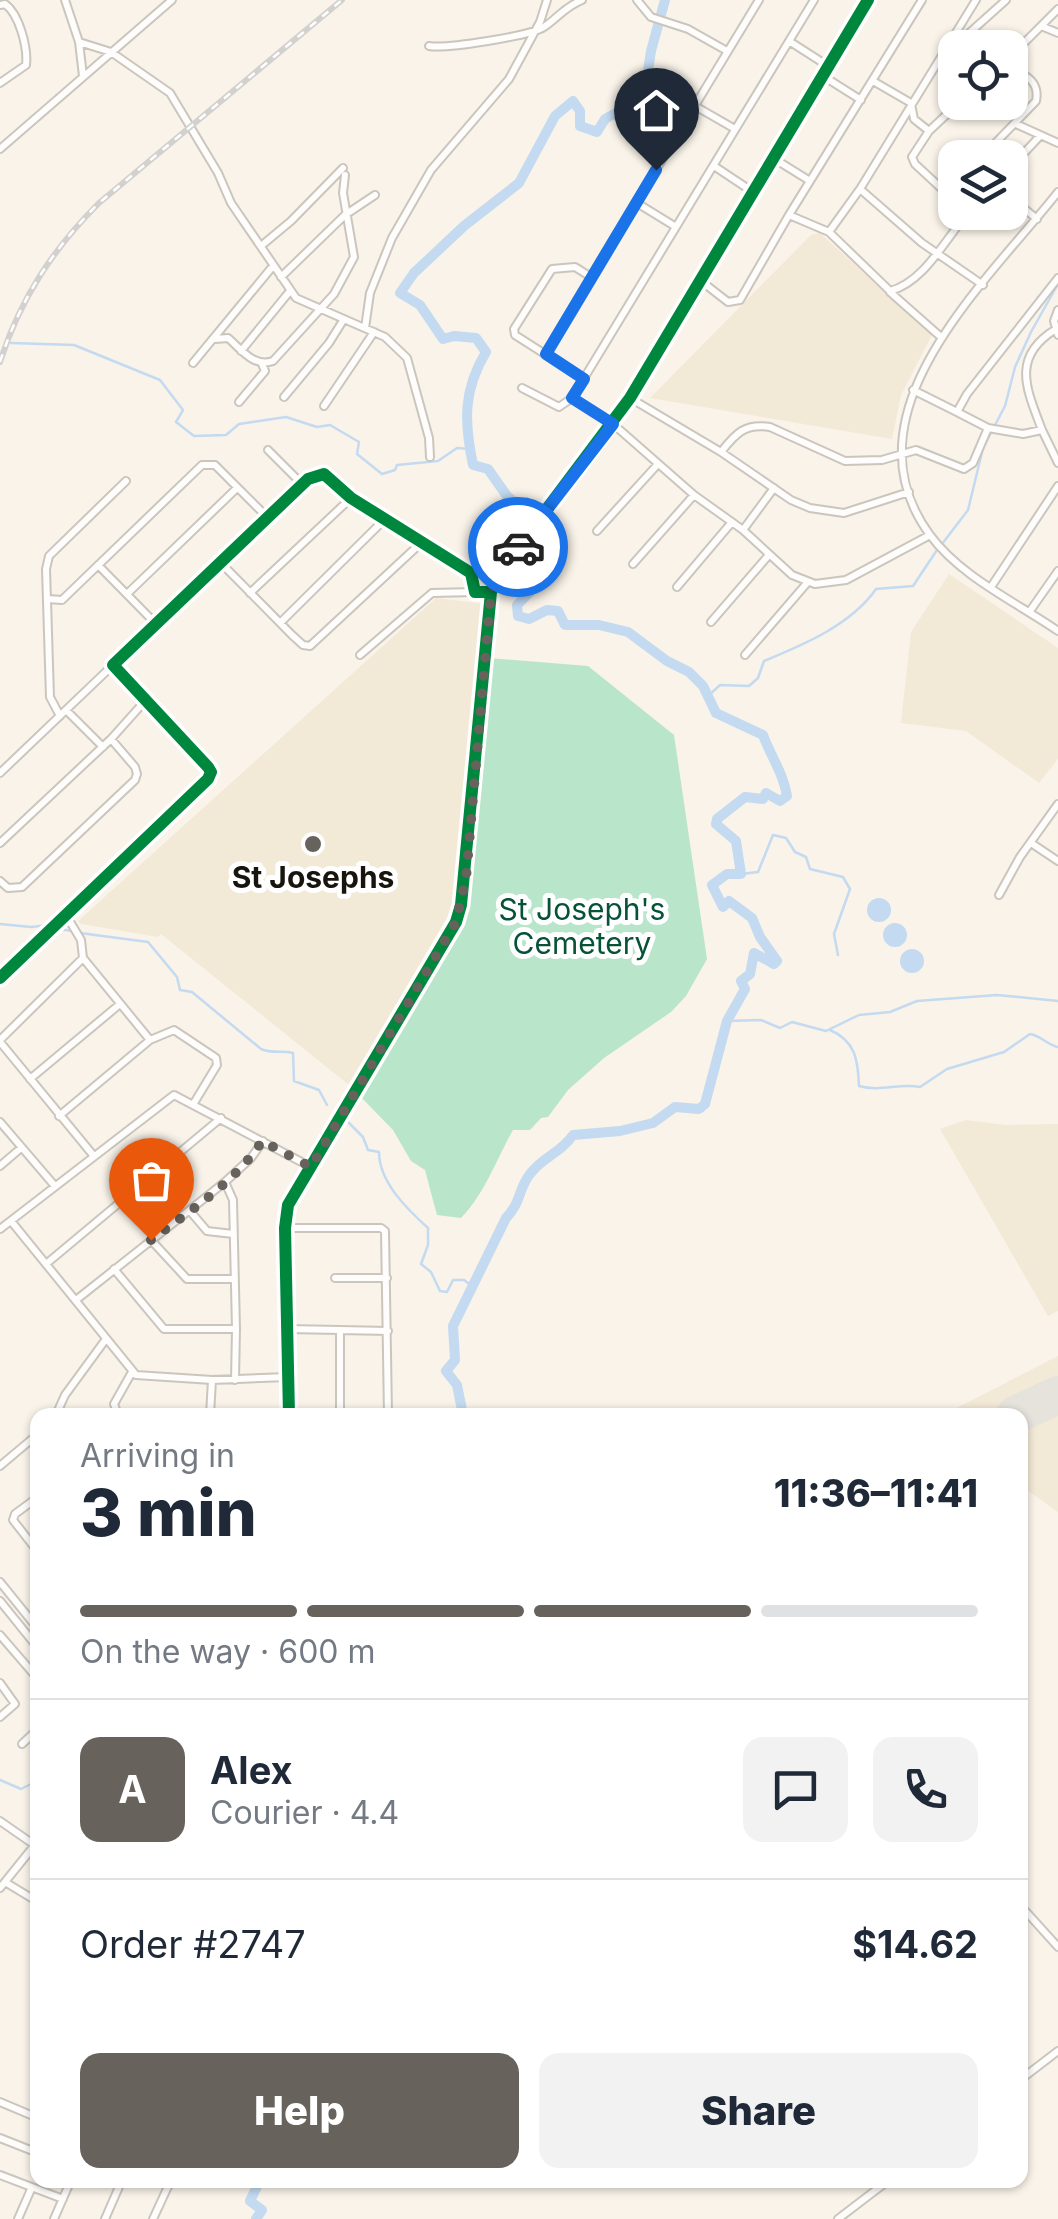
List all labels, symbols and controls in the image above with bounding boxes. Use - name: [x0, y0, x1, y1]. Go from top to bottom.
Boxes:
- map controls: [938, 30, 1028, 230]
- button: locate: [938, 30, 1028, 120]
- pin: [614, 68, 699, 171]
- icon: home: [629, 83, 684, 138]
- button: layers: [938, 140, 1028, 230]
- courier: [468, 497, 568, 597]
- icon: car: [491, 520, 546, 575]
- marker: St Josephs: [302, 833, 324, 855]
- place label: St Josephs: [232, 859, 394, 895]
- park label: St Joseph's Cemetery: [499, 891, 665, 961]
- pin: [109, 1138, 194, 1241]
- icon: bag: [124, 1153, 179, 1208]
- text: Arriving in: [80, 1436, 235, 1475]
- text: 11:36–11:41: [774, 1470, 978, 1516]
- text: 3 min: [80, 1473, 257, 1552]
- text: On the way · 600 m: [80, 1632, 376, 1671]
- button: chat: [743, 1737, 848, 1842]
- button: phone: [873, 1737, 978, 1842]
- text: Alex: [210, 1747, 293, 1793]
- text: A: [118, 1766, 147, 1812]
- text: Courier · 4.4: [210, 1793, 399, 1832]
- text: Order #2747: [80, 1921, 306, 1967]
- text: $14.62: [852, 1921, 978, 1967]
- button: Help: [80, 2053, 519, 2168]
- button: Share: [539, 2053, 978, 2168]

